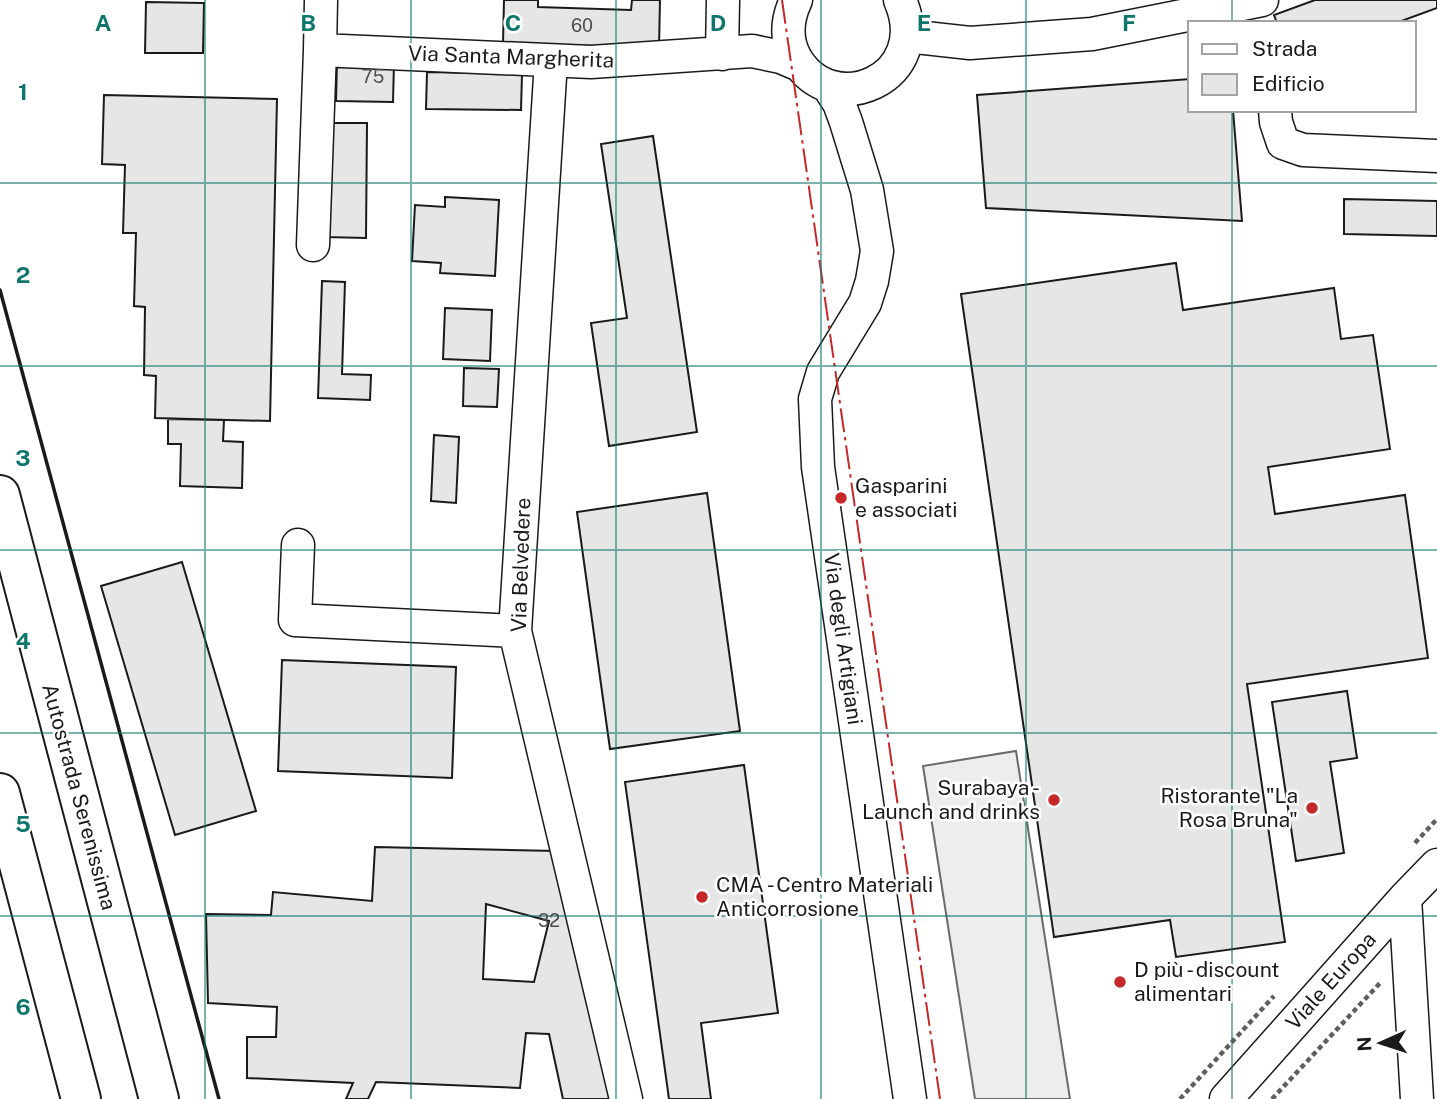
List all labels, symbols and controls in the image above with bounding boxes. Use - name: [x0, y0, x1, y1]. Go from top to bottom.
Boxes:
- text: A: [95, 9, 112, 36]
- text: B: [300, 9, 316, 36]
- text: C: [505, 9, 521, 36]
- text: D: [710, 9, 726, 36]
- text: E: [917, 9, 931, 36]
- text: F: [1122, 9, 1136, 36]
- house number: 60: [571, 15, 593, 36]
- legend: [1188, 21, 1416, 112]
- text: Strada: [1252, 36, 1317, 61]
- street label: Via Santa Margherita: [407, 40, 615, 73]
- house number: 75: [362, 66, 384, 87]
- text: Edificio: [1252, 71, 1325, 96]
- text: 1: [18, 78, 28, 105]
- text: 2: [16, 261, 30, 288]
- text: 3: [15, 444, 31, 471]
- place label: Gasparini e associati: [855, 473, 957, 522]
- marker: Gasparini e associati: [833, 490, 849, 506]
- street label: Via Belvedere: [506, 497, 535, 633]
- street label: Via degli Artigiani: [819, 551, 868, 726]
- text: 4: [15, 627, 31, 654]
- street label: Autostrada Serenissima: [37, 681, 122, 913]
- place label: Surabaya - Launch and drinks: [862, 775, 1040, 824]
- place label: Ristorante "La Rosa Bruna": [1160, 783, 1298, 832]
- marker: Surabaya - Launch and drinks: [1046, 792, 1062, 808]
- marker: Ristorante "La Rosa Bruna": [1304, 800, 1320, 816]
- text: 5: [15, 810, 31, 837]
- place label: CMA - Centro Materiali Anticorrosione: [716, 872, 933, 921]
- marker: CMA - Centro Materiali Anticorrosione: [694, 889, 710, 905]
- house number: 32: [538, 910, 560, 931]
- street label: Viale Europa: [1280, 927, 1381, 1035]
- place label: D più - discount alimentari: [1134, 957, 1279, 1006]
- marker: D più - discount alimentari: [1112, 974, 1128, 990]
- text: 6: [15, 993, 31, 1020]
- north arrow: [1346, 1008, 1416, 1078]
- text: N: [1353, 1036, 1375, 1052]

